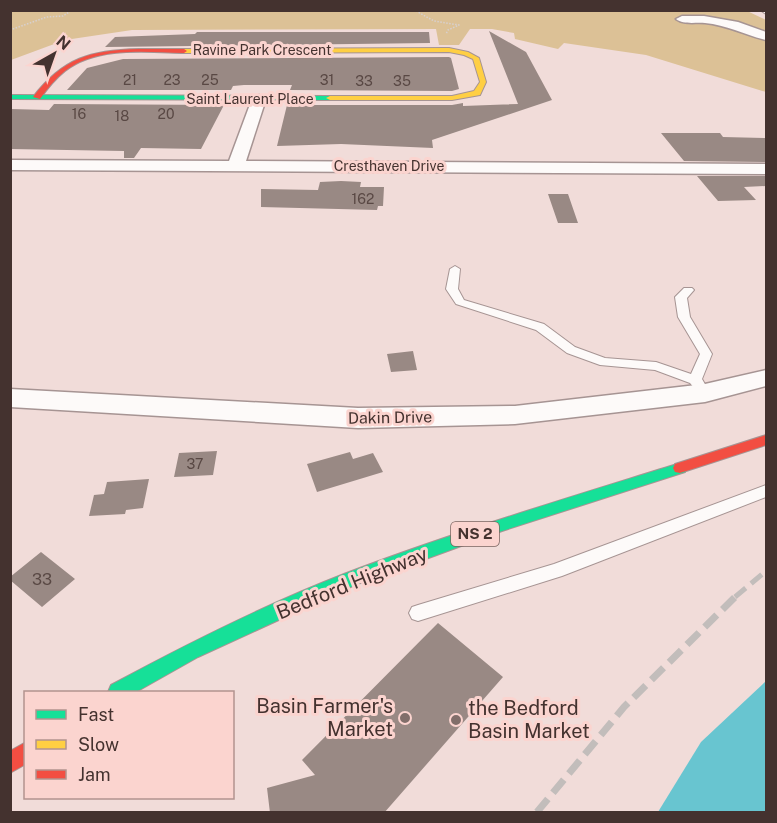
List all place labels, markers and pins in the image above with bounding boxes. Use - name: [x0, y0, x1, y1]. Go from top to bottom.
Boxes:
- place label: Basin Farmer's Market: [256, 694, 393, 741]
- place label: the Bedford Basin Market: [468, 696, 590, 743]
- marker: Basin Farmer's Market: [398, 711, 412, 725]
- marker: the Bedford Basin Market: [449, 713, 463, 727]

